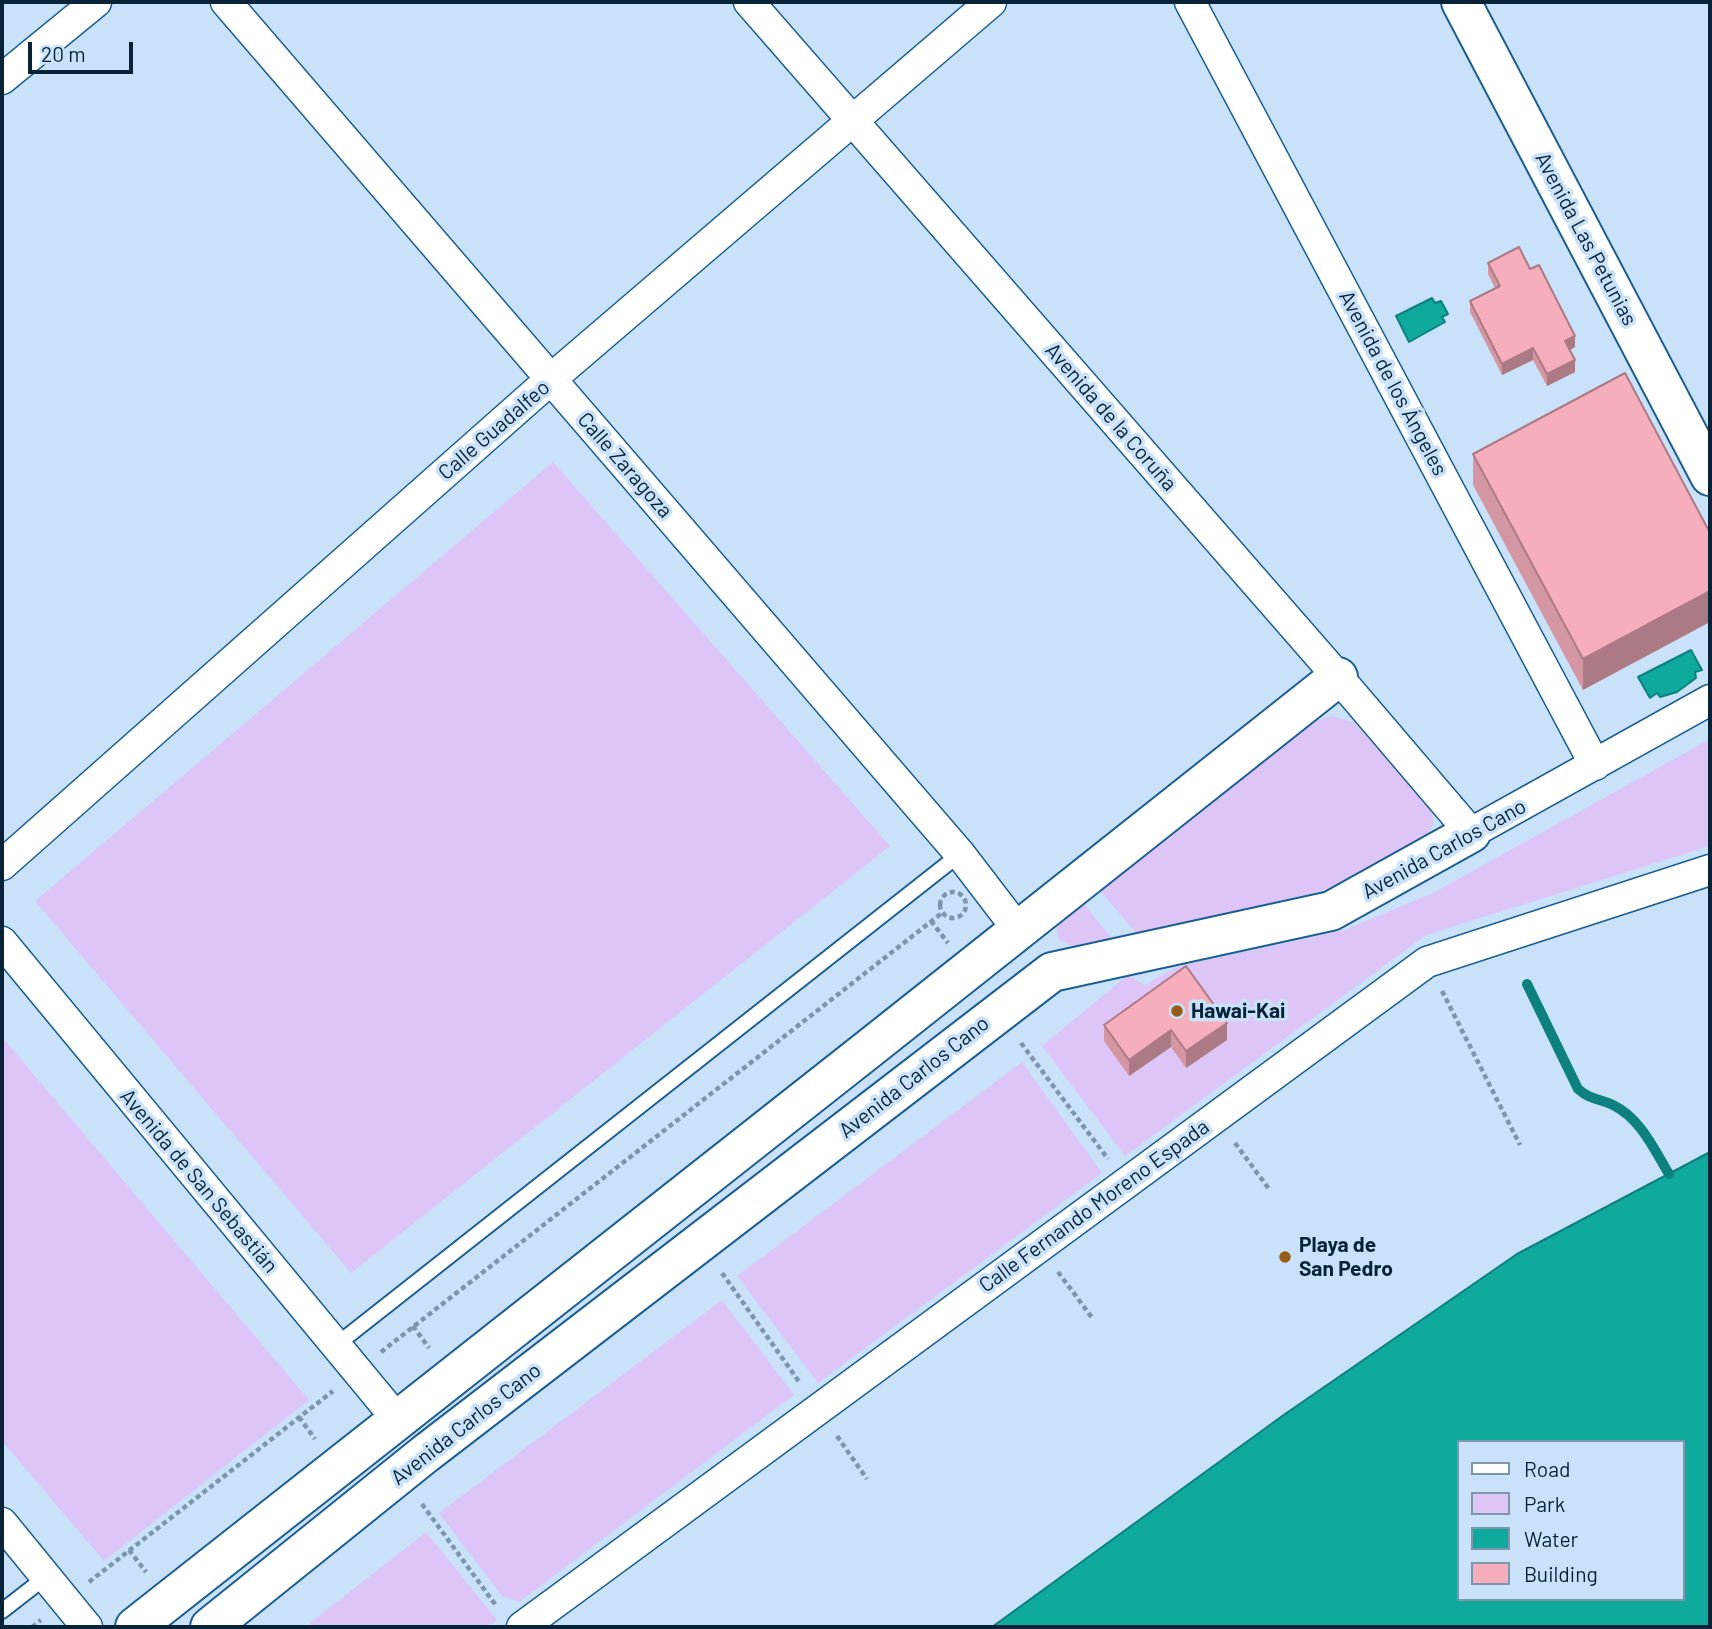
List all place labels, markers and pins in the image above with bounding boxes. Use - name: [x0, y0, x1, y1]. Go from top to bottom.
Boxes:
- place label: Hawai-Kai: [1191, 998, 1285, 1024]
- marker: Hawai-Kai: [1169, 1003, 1185, 1019]
- place label: Playa de San Pedro: [1299, 1232, 1393, 1282]
- marker: Playa de San Pedro: [1277, 1249, 1293, 1265]

